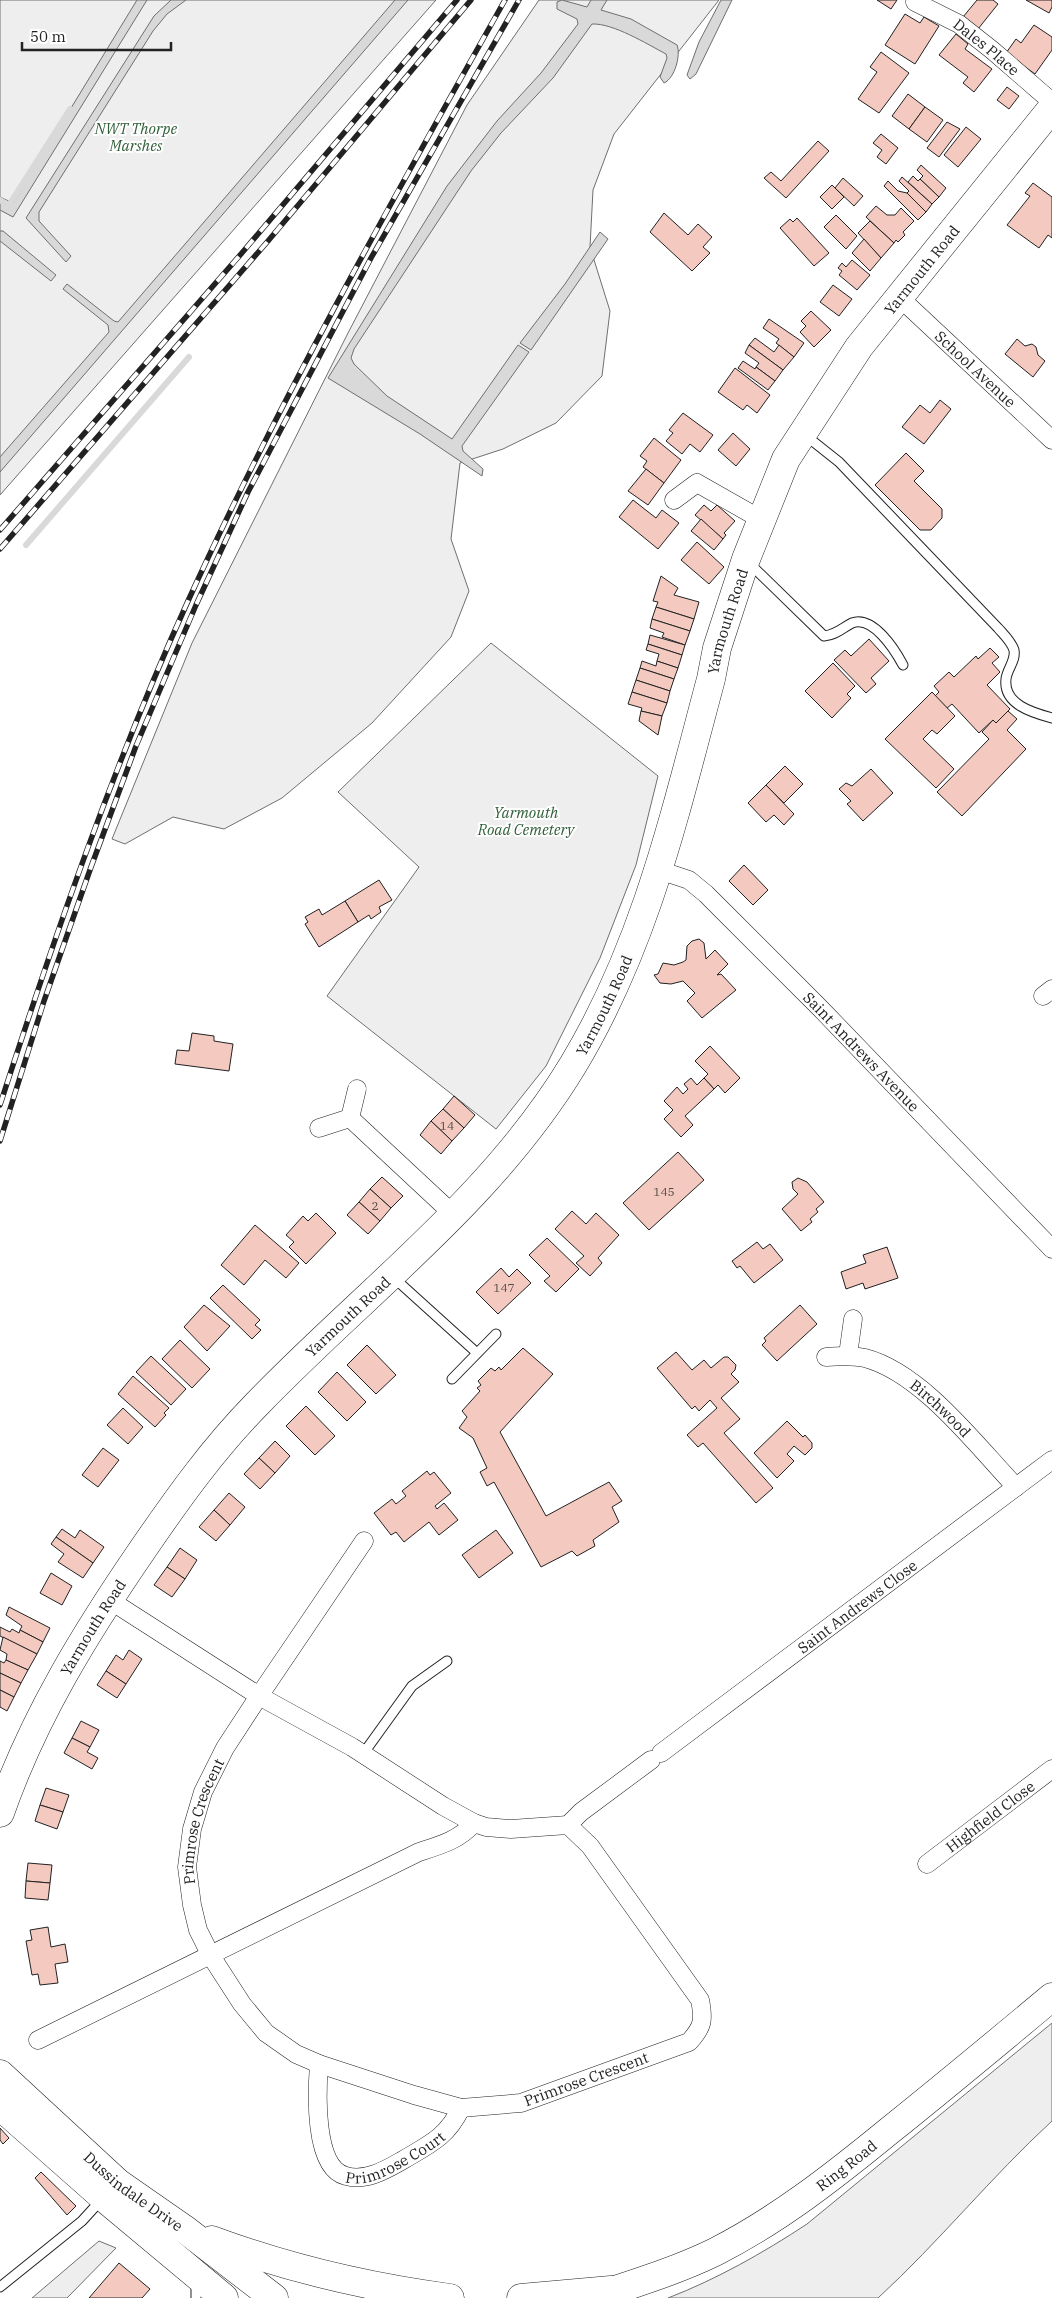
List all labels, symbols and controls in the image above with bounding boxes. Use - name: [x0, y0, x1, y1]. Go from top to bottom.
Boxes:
- street label: Dales Place: [950, 14, 1024, 79]
- scale bar: [22, 20, 171, 52]
- text: 50 m: [30, 27, 66, 46]
- park label: NWT Thorpe Marshes: [94, 119, 178, 155]
- street label: Yarmouth Road: [880, 221, 963, 318]
- street label: School Avenue: [931, 326, 1020, 411]
- street label: Yarmouth Road: [703, 566, 752, 676]
- park label: Yarmouth Road Cemetery: [477, 803, 575, 839]
- street label: Yarmouth Road: [571, 952, 636, 1059]
- street label: Saint Andrews Avenue: [800, 988, 924, 1115]
- house number: 14: [440, 1118, 454, 1133]
- house number: 145: [653, 1184, 675, 1199]
- house number: 2: [371, 1198, 379, 1213]
- street label: Yarmouth Road: [301, 1272, 394, 1361]
- house number: 147: [493, 1280, 515, 1295]
- street label: Birchwood: [907, 1375, 975, 1441]
- street label: Saint Andrews Close: [794, 1555, 921, 1657]
- street label: Yarmouth Road: [56, 1576, 129, 1679]
- street label: Primrose Crescent: [177, 1755, 228, 1886]
- street label: Highfield Close: [942, 1776, 1038, 1856]
- street label: Primrose Crescent: [521, 2048, 651, 2110]
- street label: Primrose Court: [344, 2127, 449, 2187]
- street label: Ring Road: [812, 2135, 880, 2195]
- street label: Dussindale Drive: [80, 2147, 187, 2235]

